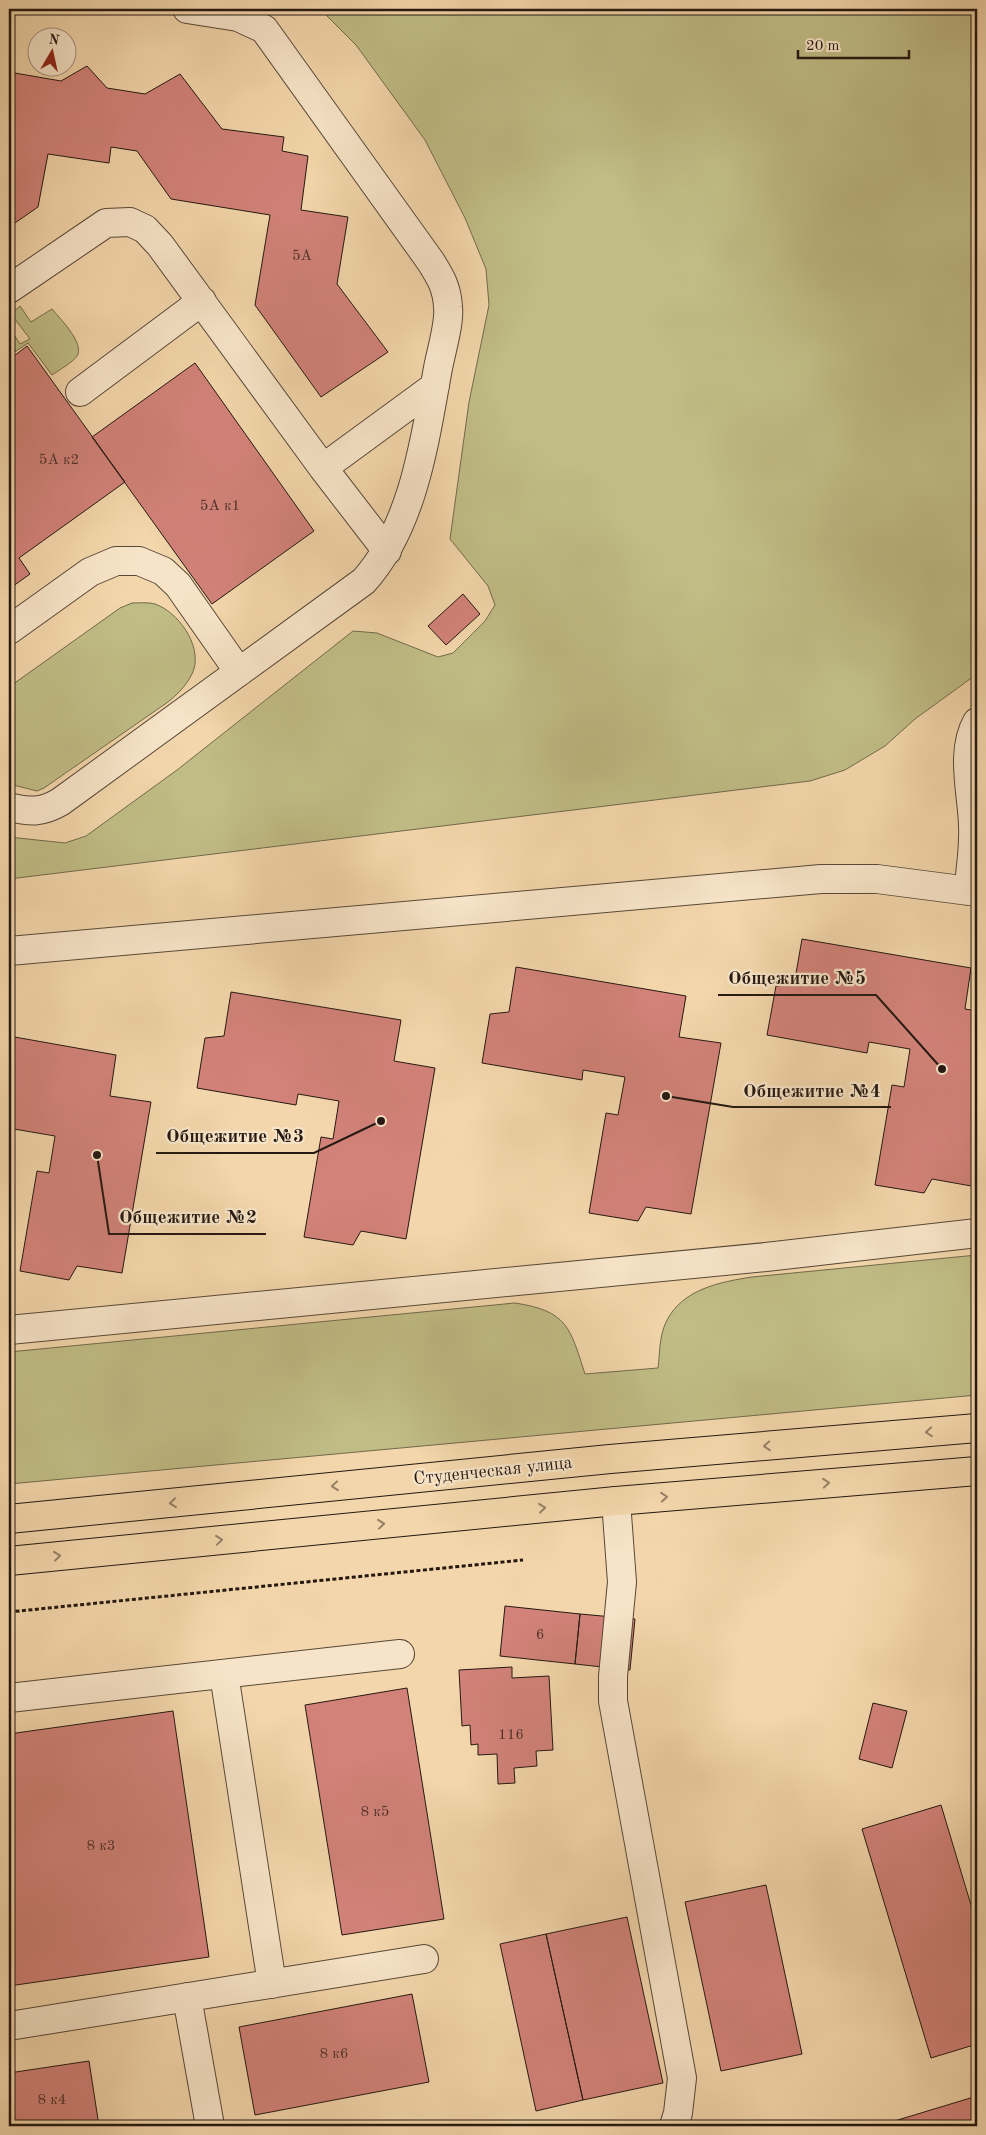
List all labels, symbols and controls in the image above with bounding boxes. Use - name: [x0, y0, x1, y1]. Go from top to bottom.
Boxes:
- north arrow: [28, 28, 78, 78]
- scale bar: [798, 28, 910, 60]
- text: N: [47, 32, 61, 48]
- text: 20 m: [806, 39, 840, 54]
- house number: 5А: [292, 249, 313, 264]
- house number: 5А к2: [39, 453, 79, 468]
- house number: 5А к1: [200, 499, 240, 514]
- callout: Общежитие №5: [718, 961, 876, 995]
- text: Общежитие №5: [728, 970, 866, 989]
- callout: Общежитие №4: [733, 1073, 891, 1107]
- text: Общежитие №4: [743, 1083, 881, 1102]
- callout: Общежитие №3: [156, 1119, 314, 1153]
- text: Общежитие №3: [166, 1128, 304, 1147]
- callout: Общежитие №2: [109, 1200, 266, 1234]
- text: Общежитие №2: [119, 1209, 257, 1228]
- one-way arrow: [924, 1426, 932, 1437]
- one-way arrow: [762, 1440, 770, 1451]
- street label: Студенческая улица: [413, 1454, 573, 1488]
- one-way arrow: [822, 1478, 830, 1489]
- one-way arrow: [331, 1481, 339, 1492]
- one-way arrow: [660, 1491, 668, 1502]
- one-way arrow: [169, 1497, 177, 1508]
- one-way arrow: [539, 1503, 547, 1514]
- one-way arrow: [377, 1519, 385, 1530]
- one-way arrow: [215, 1535, 223, 1546]
- one-way arrow: [54, 1551, 62, 1562]
- house number: 6: [536, 1628, 544, 1643]
- house number: 116: [498, 1728, 524, 1743]
- house number: 8 к5: [360, 1805, 390, 1820]
- house number: 8 к3: [86, 1839, 116, 1854]
- house number: 8 к6: [319, 2047, 349, 2062]
- house number: 8 к4: [37, 2093, 67, 2108]

